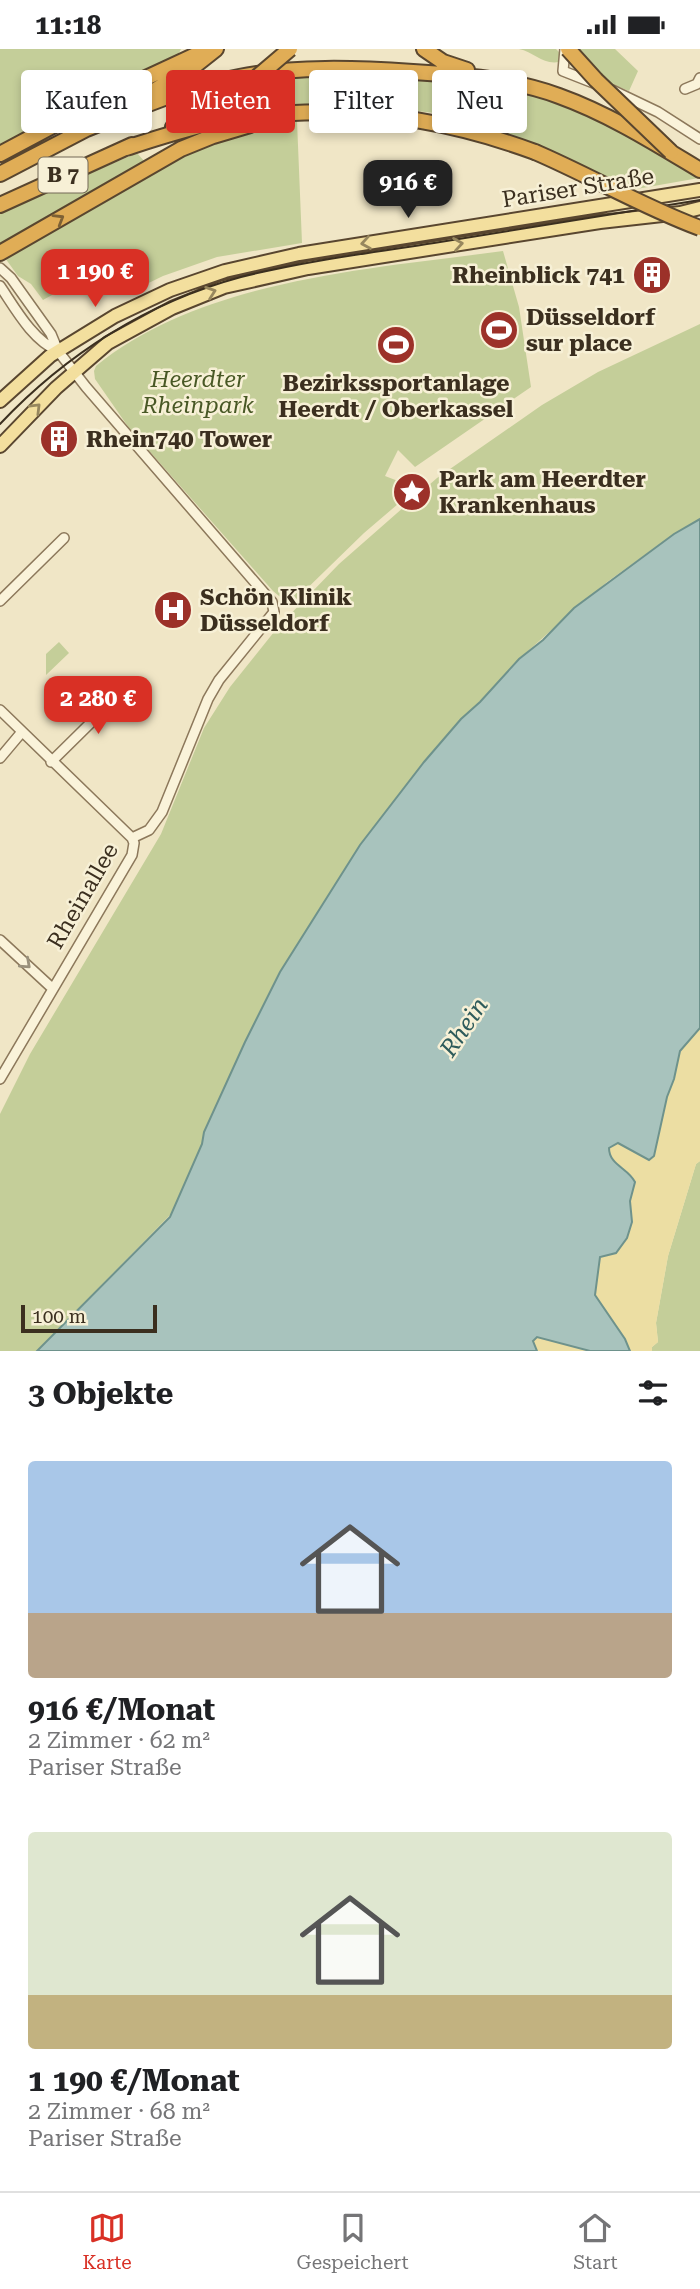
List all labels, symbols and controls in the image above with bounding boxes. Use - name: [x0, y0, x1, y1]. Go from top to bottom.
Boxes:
- text: 11:18: [35, 10, 101, 40]
- chip: Kaufen: [21, 70, 152, 133]
- chip: Mieten: [166, 70, 295, 133]
- chip: Filter: [309, 70, 418, 133]
- chip: Neu: [432, 70, 527, 133]
- road number: B 7: [38, 157, 88, 193]
- pin: 916 €: [359, 160, 457, 220]
- street label: Pariser Straße: [500, 163, 656, 213]
- text: 916 €: [379, 169, 437, 196]
- one-way arrow: [52, 215, 65, 228]
- one-way arrow: [361, 235, 372, 250]
- one-way arrow: [452, 237, 464, 252]
- pin: 1 190 €: [30, 250, 160, 309]
- building icon: Rheinblick 741: [631, 254, 673, 296]
- text: 1 190 €: [57, 258, 133, 285]
- place label: Rheinblick 741: [452, 262, 625, 289]
- one-way arrow: [204, 286, 216, 300]
- place label: Düsseldorf sur place: [526, 304, 656, 357]
- sports icon: Düsseldorf sur place: [478, 309, 520, 351]
- sports icon: Bezirkssportanlage Heerdt / Oberkassel: [375, 324, 417, 366]
- park label: Heerdter Rheinpark: [141, 366, 255, 419]
- place label: Bezirkssportanlage Heerdt / Oberkassel: [279, 370, 514, 423]
- one-way arrow: [28, 404, 40, 416]
- building icon: Rhein740 Tower: [38, 418, 80, 460]
- place label: Rhein740 Tower: [86, 426, 272, 453]
- place label: Park am Heerdter Krankenhaus: [439, 466, 646, 519]
- place icon: Park am Heerdter Krankenhaus: [391, 471, 433, 513]
- place label: Schön Klinik Düsseldorf: [200, 584, 352, 637]
- hospital icon: Schön Klinik Düsseldorf: [152, 589, 194, 631]
- pin: 2 280 €: [33, 677, 163, 736]
- text: 2 280 €: [60, 685, 136, 712]
- street label: Rheinallee: [42, 838, 124, 954]
- one-way arrow: [18, 956, 31, 968]
- water label: Rhein: [434, 992, 494, 1063]
- scale bar: [21, 1302, 158, 1334]
- text: 100 m: [32, 1305, 86, 1328]
- icon: filters: [634, 1374, 672, 1412]
- text: 3 Objekte: [28, 1376, 173, 1411]
- icon: home: [287, 1506, 413, 1632]
- text: 916 €/Monat: [28, 1692, 215, 1727]
- text: 2 Zimmer · 62 m²: [28, 1727, 210, 1754]
- text: Pariser Straße: [28, 1754, 182, 1781]
- icon: home: [287, 1877, 413, 2003]
- text: 1 190 €/Monat: [28, 2063, 240, 2098]
- text: 2 Zimmer · 68 m²: [28, 2098, 210, 2125]
- text: Pariser Straße: [28, 2125, 182, 2152]
- tab: Karte: [82, 2209, 132, 2274]
- tab: Gespeichert: [297, 2209, 409, 2274]
- tab: Start: [573, 2209, 618, 2274]

